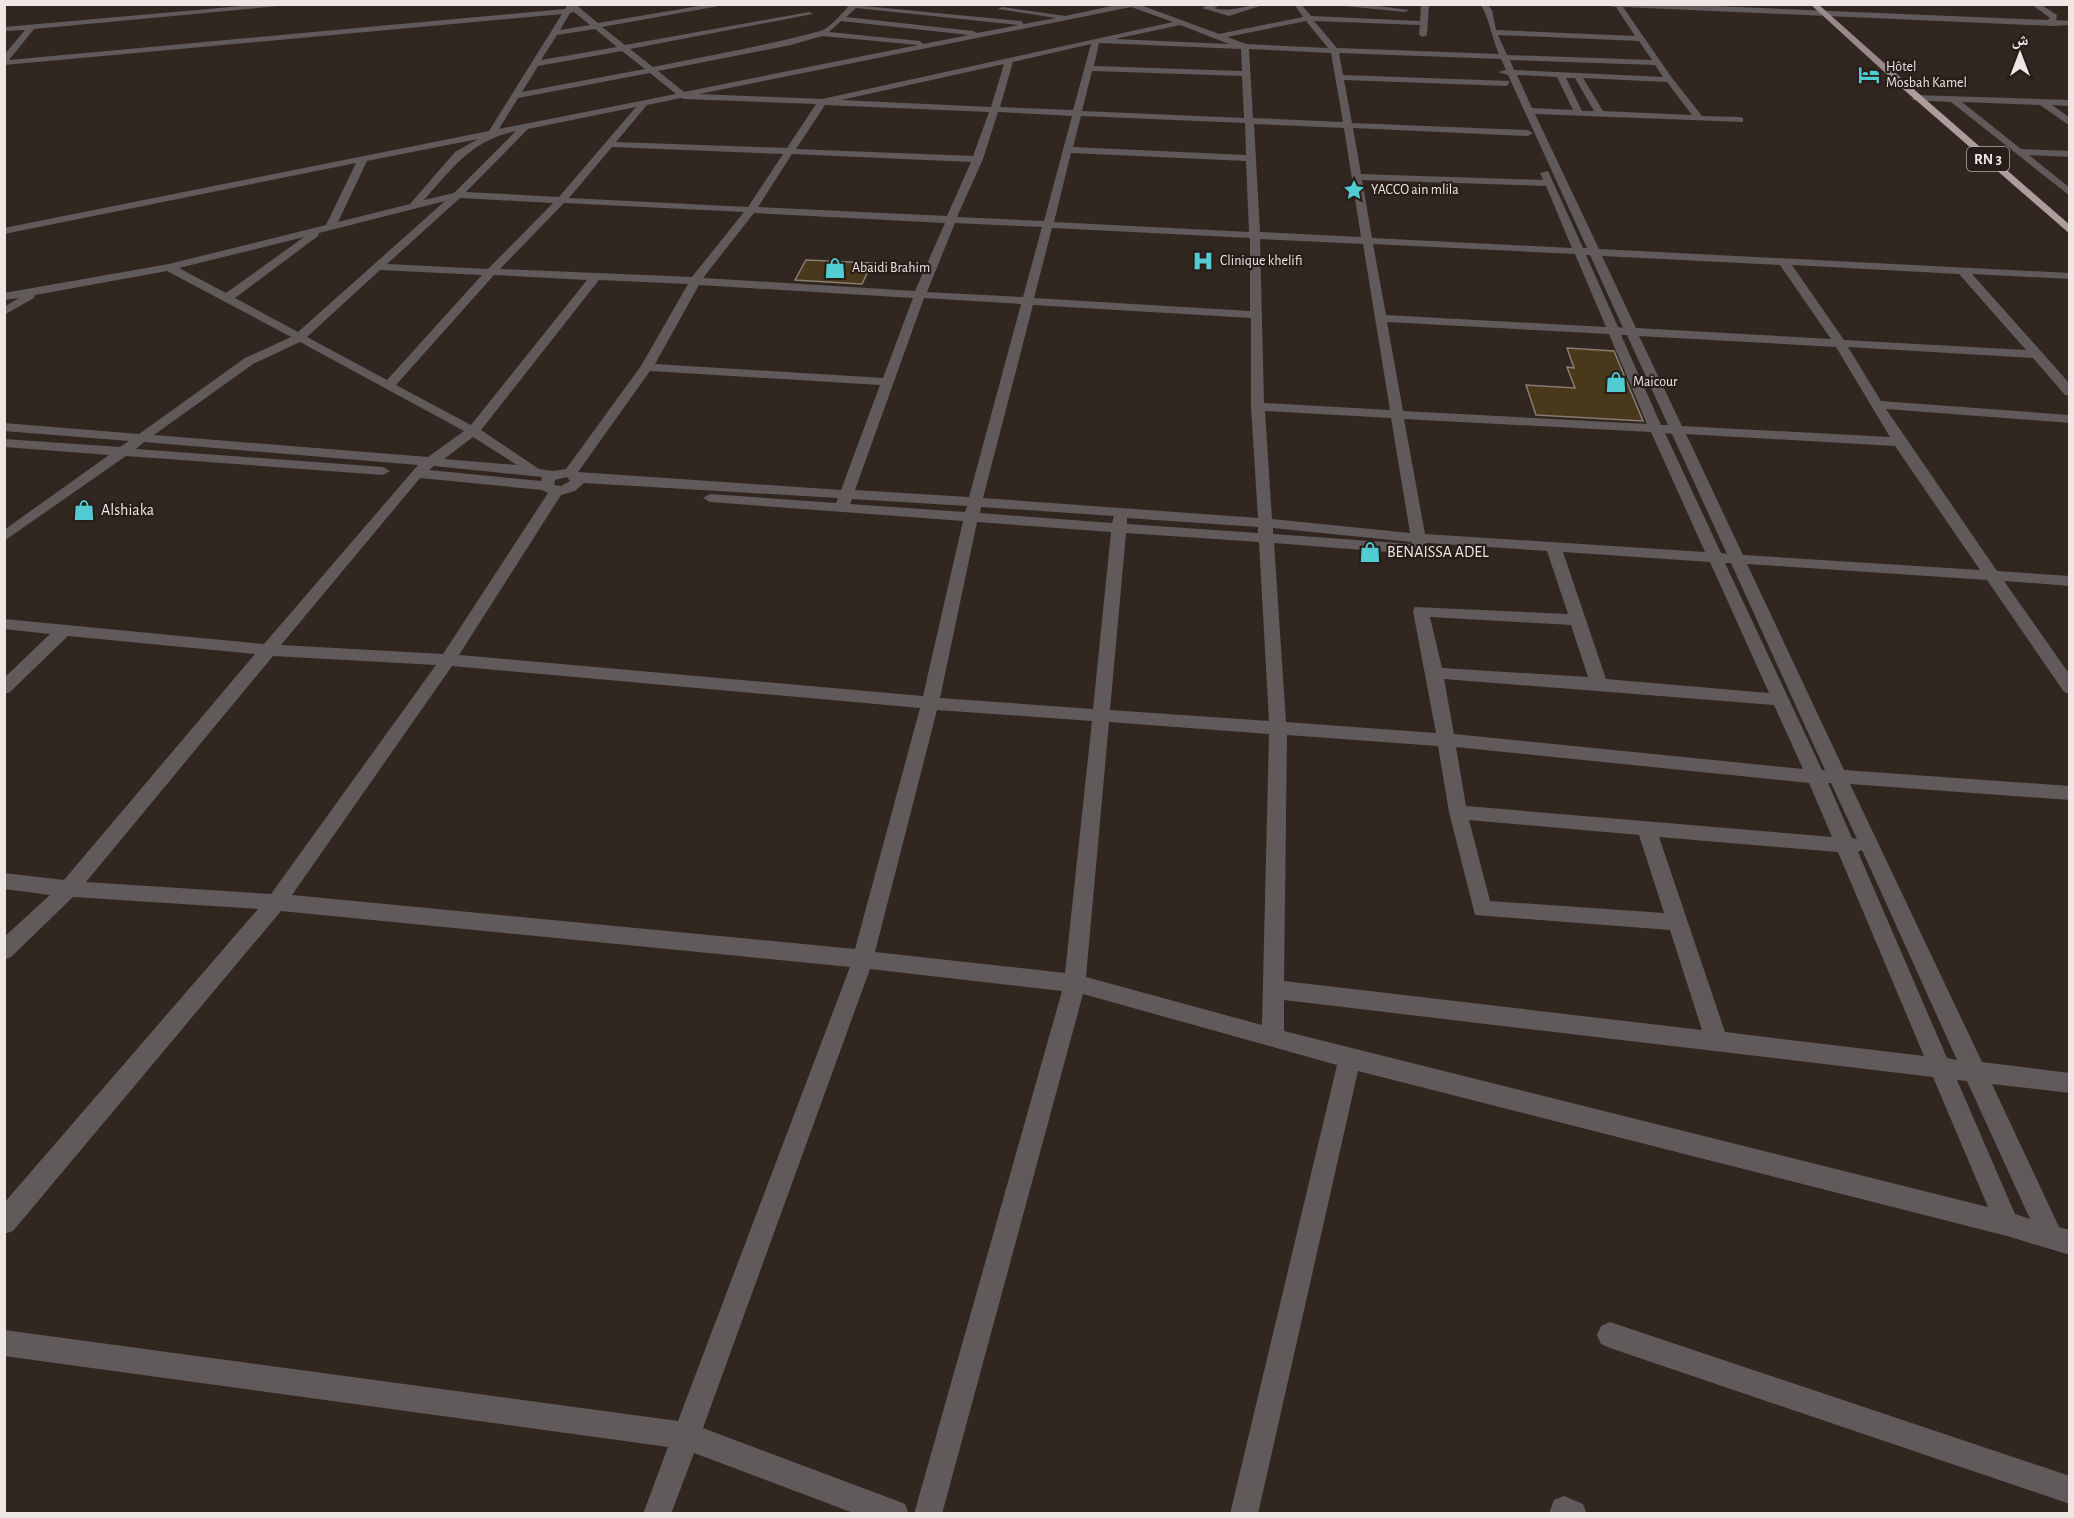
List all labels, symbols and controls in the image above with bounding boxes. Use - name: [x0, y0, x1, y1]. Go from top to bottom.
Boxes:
- north arrow: [1990, 24, 2050, 84]
- text: ش: [2012, 32, 2029, 49]
- place label: Hôtel Mosbah Kamel: [1886, 60, 1967, 90]
- hotel icon: Hôtel Mosbah Kamel: [1857, 63, 1881, 87]
- road number: RN 3: [1967, 147, 2009, 171]
- place icon: YACCO ain mlila: [1342, 178, 1366, 202]
- place label: YACCO ain mlila: [1371, 183, 1459, 197]
- hospital icon: Clinique khelifi: [1191, 249, 1215, 273]
- place label: Clinique khelifi: [1220, 254, 1303, 268]
- shop icon: Abaidi Brahim: [823, 256, 847, 280]
- place label: Abaidi Brahim: [852, 261, 930, 275]
- shop icon: Maicour: [1604, 370, 1628, 394]
- place label: Maicour: [1633, 375, 1678, 389]
- shop icon: Alshiaka: [72, 498, 96, 522]
- place label: Alshiaka: [101, 502, 154, 518]
- shop icon: BENAISSA ADEL: [1358, 540, 1382, 564]
- place label: BENAISSA ADEL: [1387, 544, 1489, 560]

